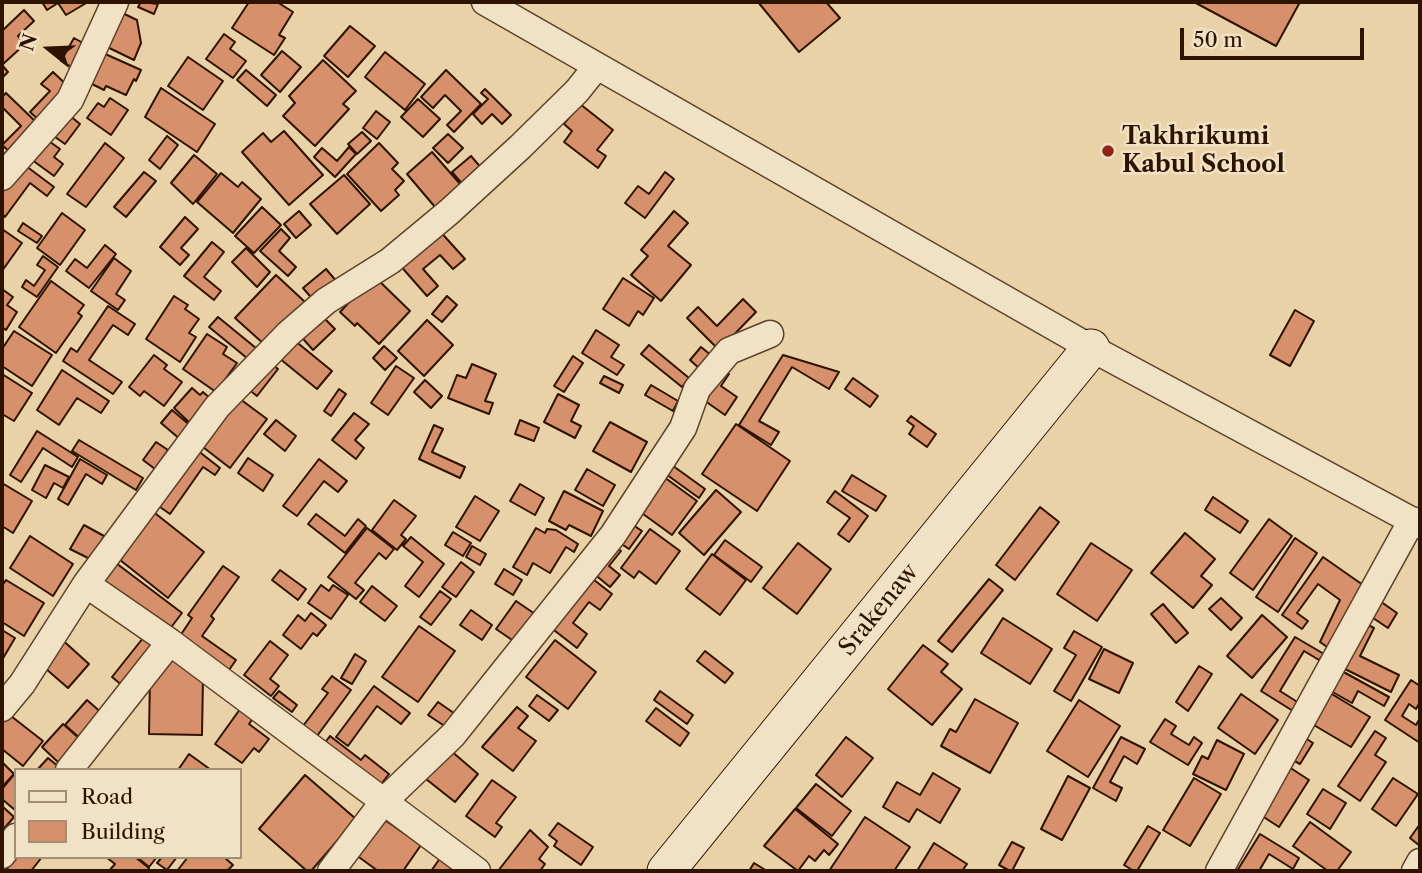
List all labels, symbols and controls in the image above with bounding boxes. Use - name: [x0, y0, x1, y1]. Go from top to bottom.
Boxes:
- north arrow: [14, 14, 84, 84]
- scale bar: [1184, 14, 1368, 58]
- text: 50 m: [1193, 27, 1243, 52]
- text: N: [15, 31, 42, 54]
- place label: Takhrikumi Kabul School: [1122, 123, 1285, 179]
- marker: Takhrikumi Kabul School: [1100, 143, 1116, 159]
- street label: Srakenaw: [833, 558, 925, 662]
- legend: [14, 768, 242, 859]
- text: Road: [81, 784, 133, 809]
- text: Building: [81, 819, 165, 844]

